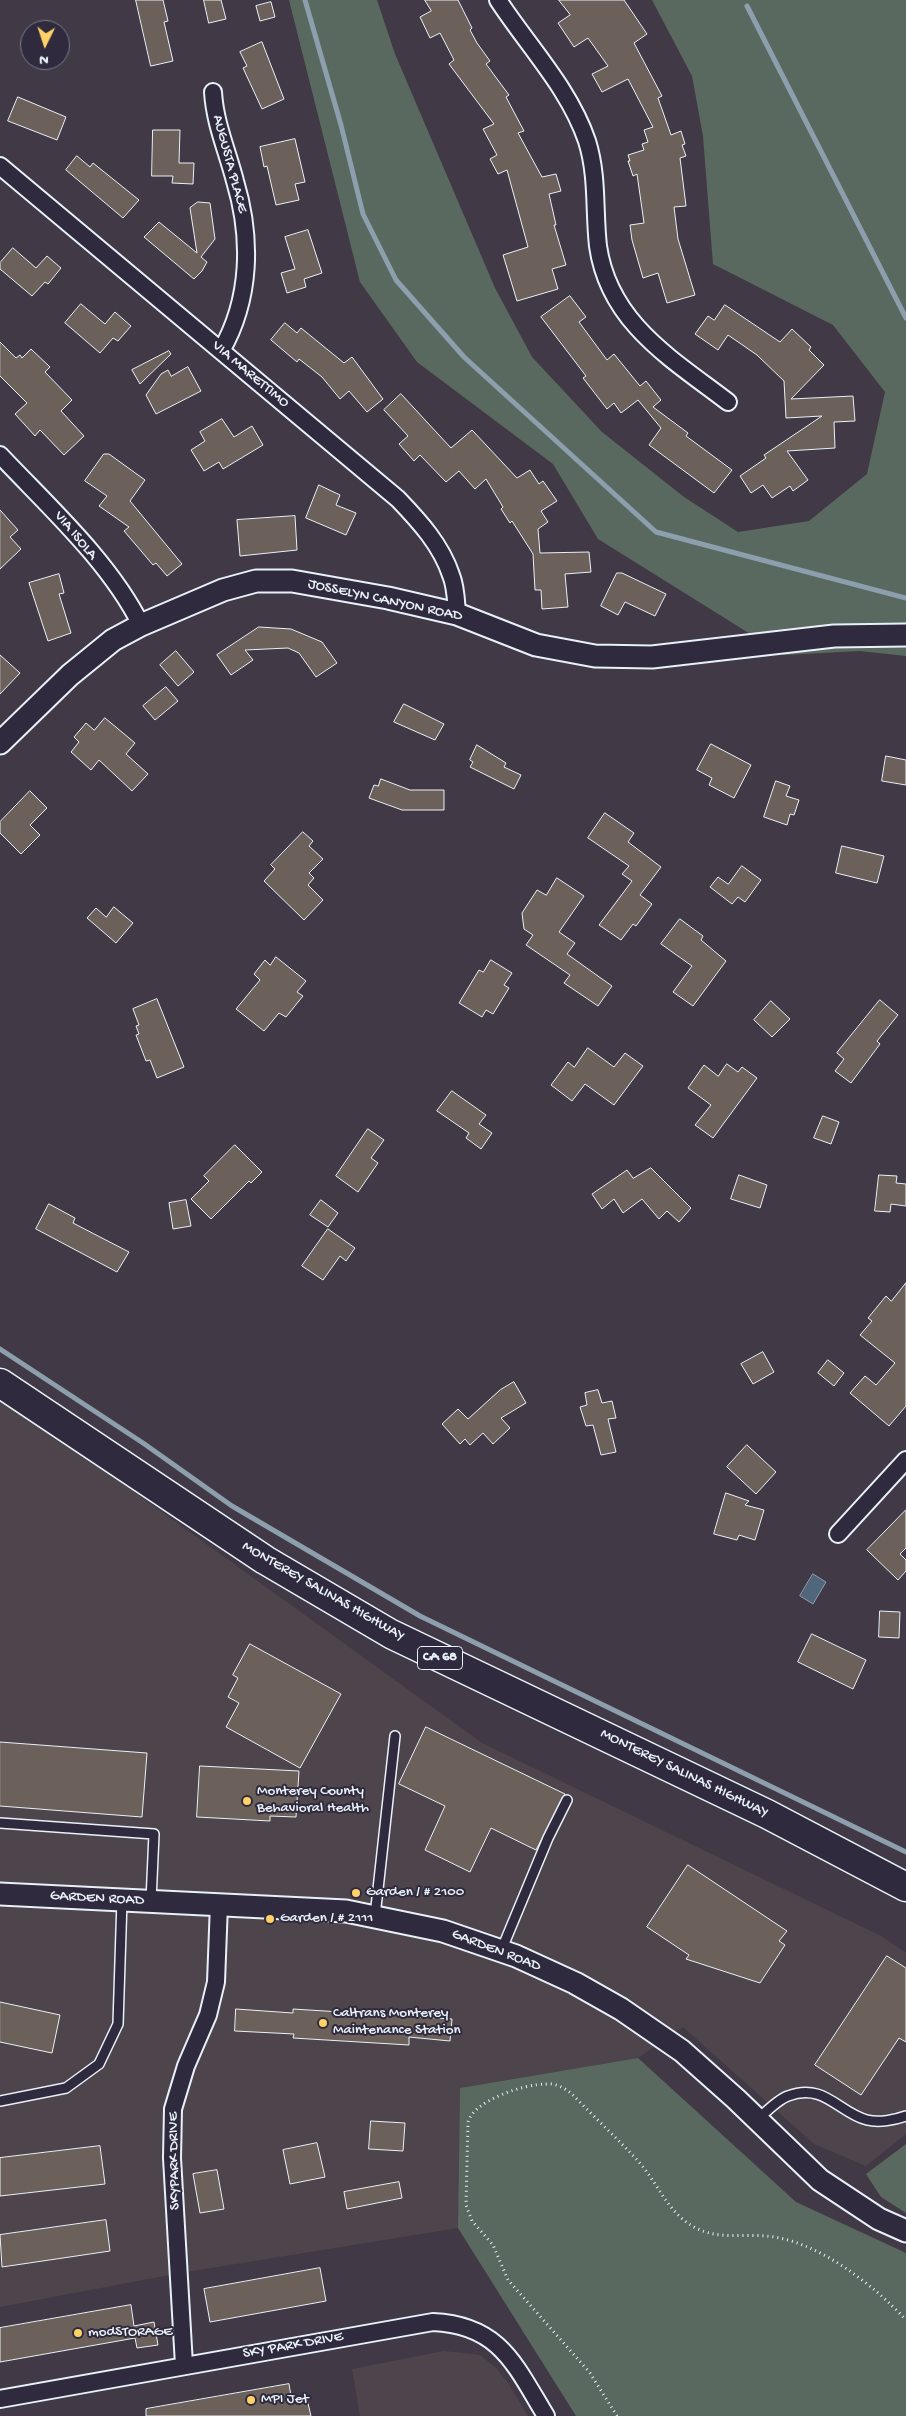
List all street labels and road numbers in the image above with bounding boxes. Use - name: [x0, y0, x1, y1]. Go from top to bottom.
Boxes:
- street label: AUGUSTA PLACE: [207, 113, 251, 215]
- street label: VIA MARETTIMO: [208, 337, 292, 413]
- street label: VIA ISOLA: [49, 508, 101, 564]
- street label: JOSSELYN CANYON ROAD: [306, 576, 464, 626]
- street label: MONTEREY SALINAS HIGHWAY: [238, 1538, 408, 1646]
- road number: CA 68: [418, 1646, 462, 1670]
- street label: MONTEREY SALINAS HIGHWAY: [597, 1725, 771, 1823]
- street label: GARDEN ROAD: [50, 1888, 144, 1910]
- street label: GARDEN ROAD: [449, 1926, 543, 1976]
- street label: SKYPARK DRIVE: [165, 2112, 185, 2210]
- street label: SKY PARK DRIVE: [241, 2328, 345, 2364]

